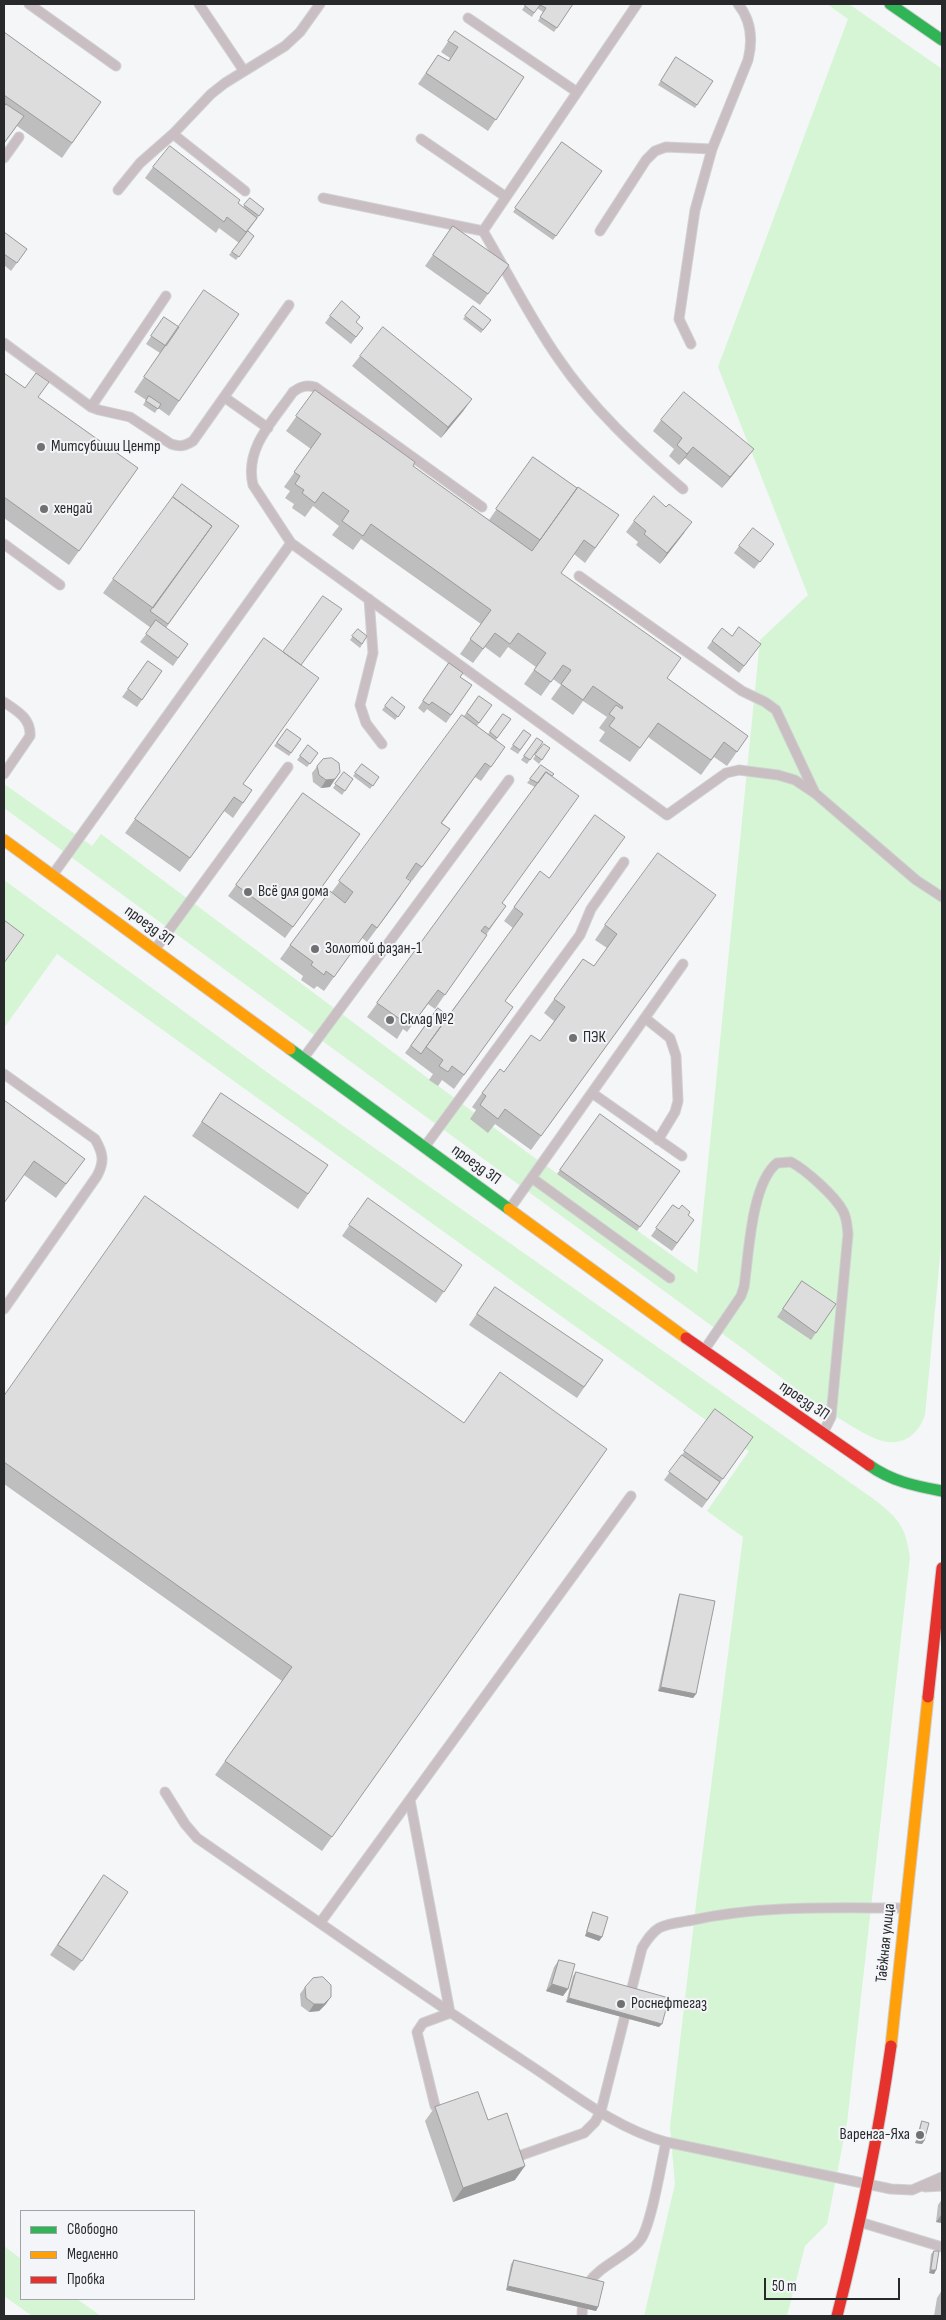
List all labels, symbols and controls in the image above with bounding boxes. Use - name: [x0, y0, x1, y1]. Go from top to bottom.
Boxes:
- place label: Митсубиши Центр: [51, 437, 161, 457]
- marker: Митсубиши Центр: [35, 441, 47, 453]
- place label: хендай: [54, 499, 92, 519]
- marker: хендай: [38, 503, 50, 515]
- place label: Всё для дома: [258, 882, 329, 902]
- marker: Всё для дома: [242, 886, 254, 898]
- street label: проезд 3П: [121, 902, 177, 950]
- place label: Золотой фазан-1: [325, 939, 422, 959]
- marker: Золотой фазан-1: [309, 943, 321, 955]
- place label: Склад №2: [400, 1010, 454, 1030]
- marker: Склад №2: [384, 1014, 396, 1026]
- place label: ПЭК: [583, 1028, 606, 1048]
- marker: ПЭК: [567, 1032, 579, 1044]
- street label: проезд 3П: [448, 1141, 504, 1189]
- street label: проезд 3П: [775, 1377, 833, 1425]
- street label: Таёжная улица: [872, 1902, 900, 1984]
- place label: Роснефтегаз: [631, 1994, 707, 2014]
- marker: Роснефтегаз: [615, 1998, 627, 2010]
- place label: Варенга-Яха: [840, 2125, 910, 2145]
- marker: Варенга-Яха: [914, 2129, 926, 2141]
- legend: [20, 2210, 195, 2300]
- text: Свободно: [67, 2220, 118, 2239]
- text: Медленно: [67, 2245, 118, 2264]
- scale bar: [766, 2268, 902, 2300]
- text: Пробка: [67, 2270, 105, 2289]
- text: 50 m: [772, 2277, 797, 2296]

